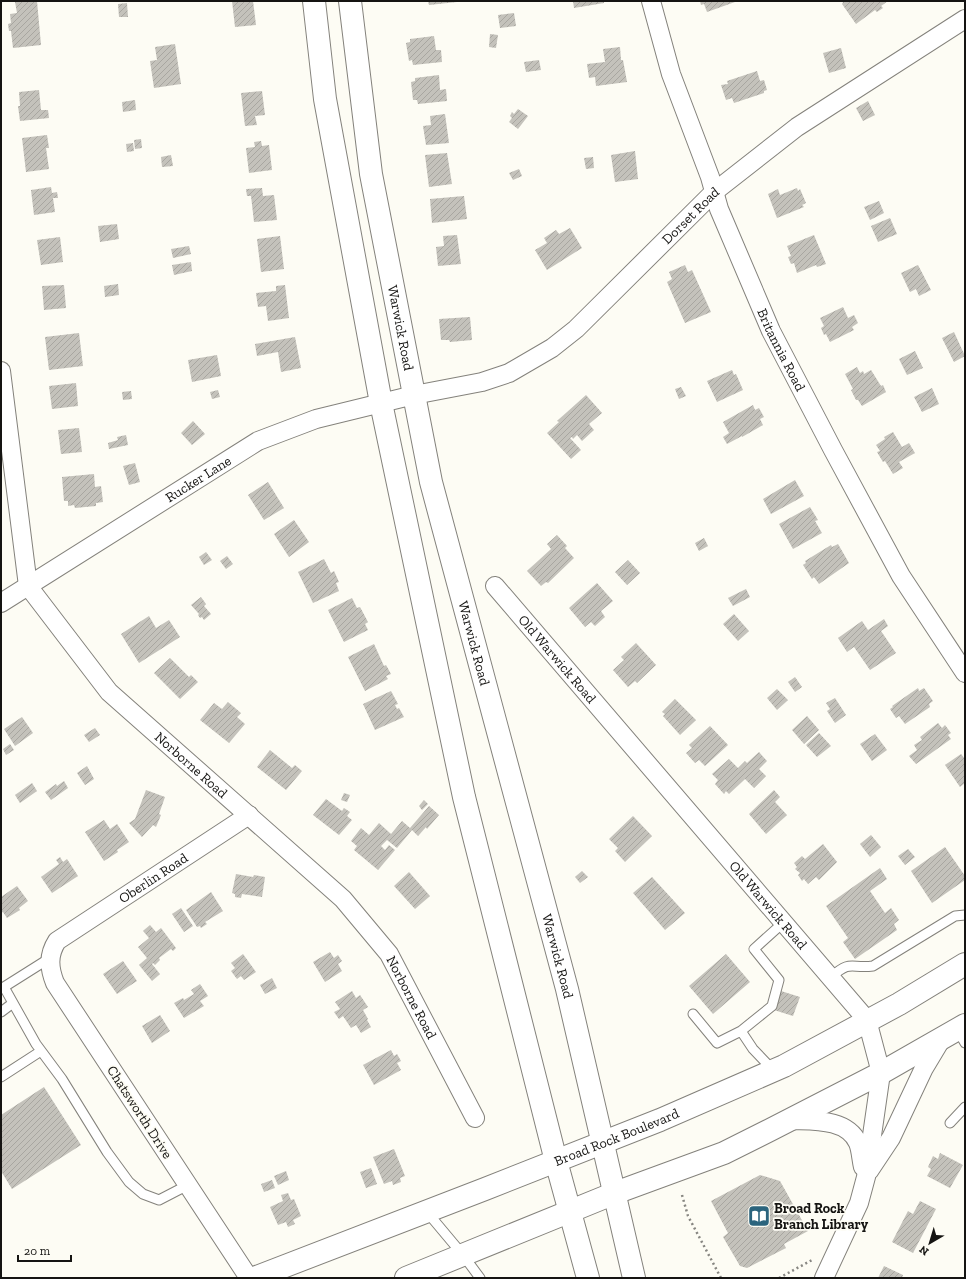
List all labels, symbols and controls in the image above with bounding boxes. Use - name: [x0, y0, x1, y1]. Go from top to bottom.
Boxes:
- street label: Dorset Road: [658, 183, 723, 248]
- street label: Warwick Road: [384, 284, 417, 372]
- street label: Britannia Road: [753, 306, 809, 394]
- street label: Rucker Lane: [162, 452, 235, 506]
- street label: Warwick Road: [454, 599, 493, 688]
- street label: Old Warwick Road: [515, 612, 600, 707]
- street label: Norborne Road: [151, 728, 231, 802]
- street label: Oberlin Road: [116, 849, 191, 907]
- street label: Old Warwick Road: [725, 858, 811, 953]
- street label: Warwick Road: [538, 912, 577, 1001]
- street label: Norborne Road: [382, 953, 440, 1042]
- street label: Chatsworth Drive: [103, 1063, 176, 1162]
- street label: Broad Rock Boulevard: [552, 1105, 682, 1170]
- place label: Broad Rock Branch Library: [774, 1200, 869, 1233]
- library icon: Broad Rock Branch Library: [746, 1203, 772, 1229]
- north arrow: [910, 1223, 950, 1263]
- scale bar: [18, 1237, 71, 1263]
- text: N: [916, 1242, 931, 1258]
- text: 20 m: [24, 1244, 51, 1258]

